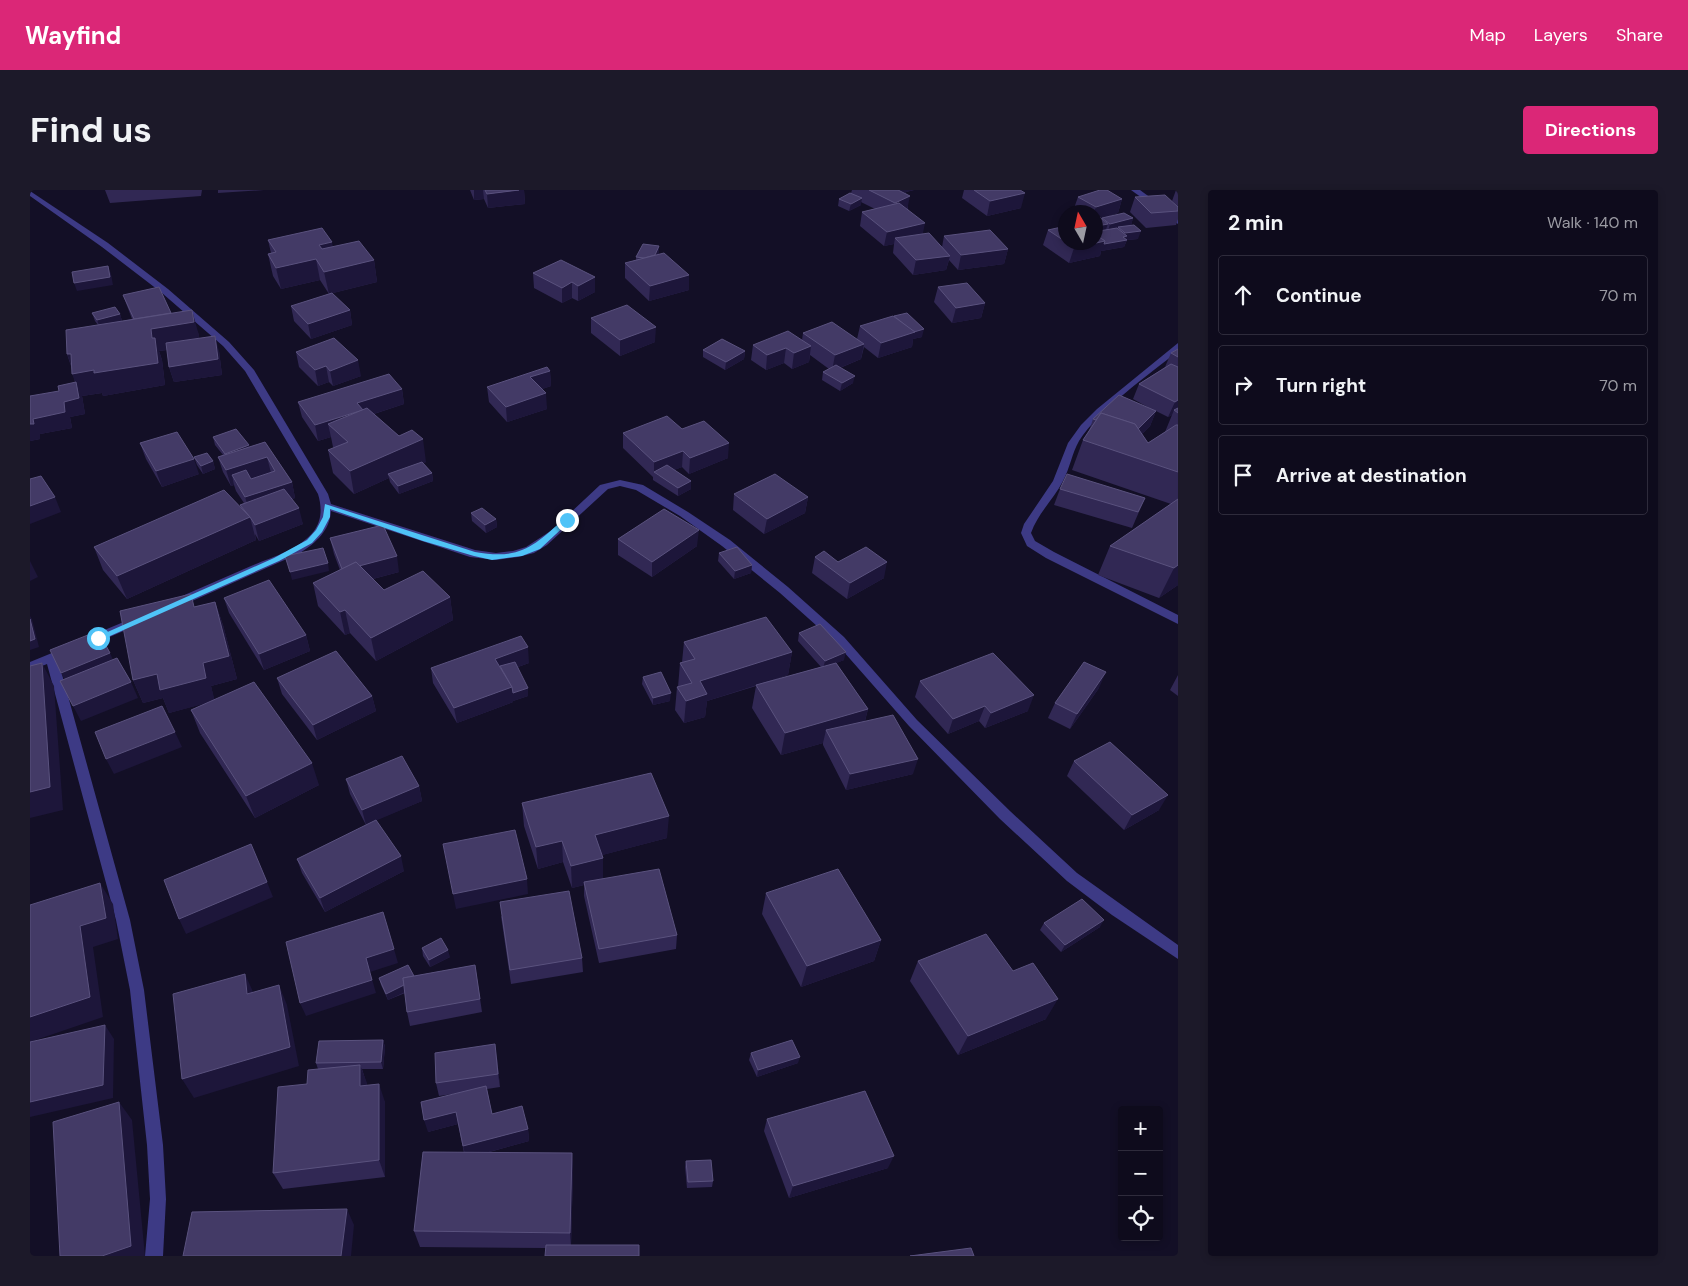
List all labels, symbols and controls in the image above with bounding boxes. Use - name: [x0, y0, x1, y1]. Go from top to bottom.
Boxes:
- text: Wayfind: [25, 20, 121, 51]
- text: Map: [1470, 23, 1506, 47]
- text: Layers: [1534, 23, 1588, 47]
- text: Share: [1616, 23, 1663, 47]
- button: Directions: [1523, 106, 1658, 154]
- text: Find us: [30, 107, 152, 153]
- north arrow: [1058, 205, 1103, 250]
- text: 2 min: [1228, 209, 1284, 237]
- text: Walk · 140 m: [1547, 212, 1638, 233]
- icon: ahead: [1229, 281, 1257, 309]
- text: Continue: [1276, 283, 1362, 308]
- text: 70 m: [1599, 285, 1637, 306]
- icon: right: [1229, 371, 1257, 399]
- text: Turn right: [1276, 373, 1366, 398]
- text: 70 m: [1599, 375, 1637, 396]
- icon: arrive: [1229, 461, 1257, 489]
- text: Arrive at destination: [1276, 463, 1467, 488]
- route end: [556, 509, 579, 532]
- route start: [87, 627, 110, 650]
- map controls: [1118, 1106, 1163, 1241]
- button: +: [1118, 1106, 1163, 1151]
- button: −: [1118, 1151, 1163, 1196]
- button: locate: [1118, 1196, 1163, 1241]

